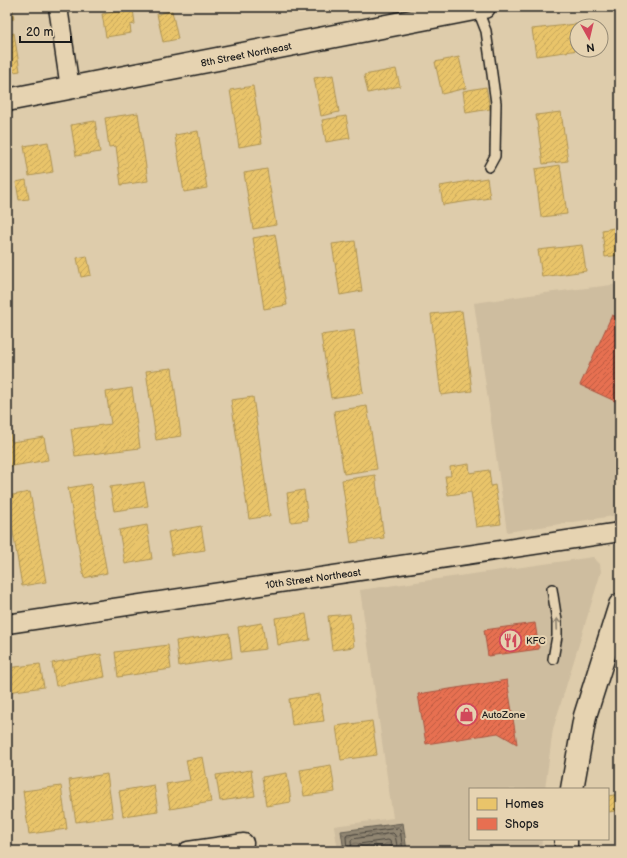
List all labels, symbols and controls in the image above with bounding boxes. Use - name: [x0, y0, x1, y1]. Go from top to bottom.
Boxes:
- scale bar: [20, 18, 71, 44]
- north arrow: [569, 18, 609, 58]
- text: 20 m: [26, 25, 53, 40]
- street label: 8th Street Northeast: [200, 40, 293, 70]
- text: N: [585, 40, 595, 54]
- street label: 10th Street Northeast: [265, 566, 362, 592]
- one-way arrow: [553, 618, 560, 631]
- restaurant icon: KFC: [498, 627, 524, 653]
- place label: KFC: [526, 635, 546, 647]
- shop icon: AutoZone: [454, 701, 480, 727]
- place label: AutoZone: [482, 709, 525, 721]
- legend: [469, 788, 609, 840]
- text: Homes: [505, 797, 544, 812]
- text: Shops: [505, 817, 539, 832]

